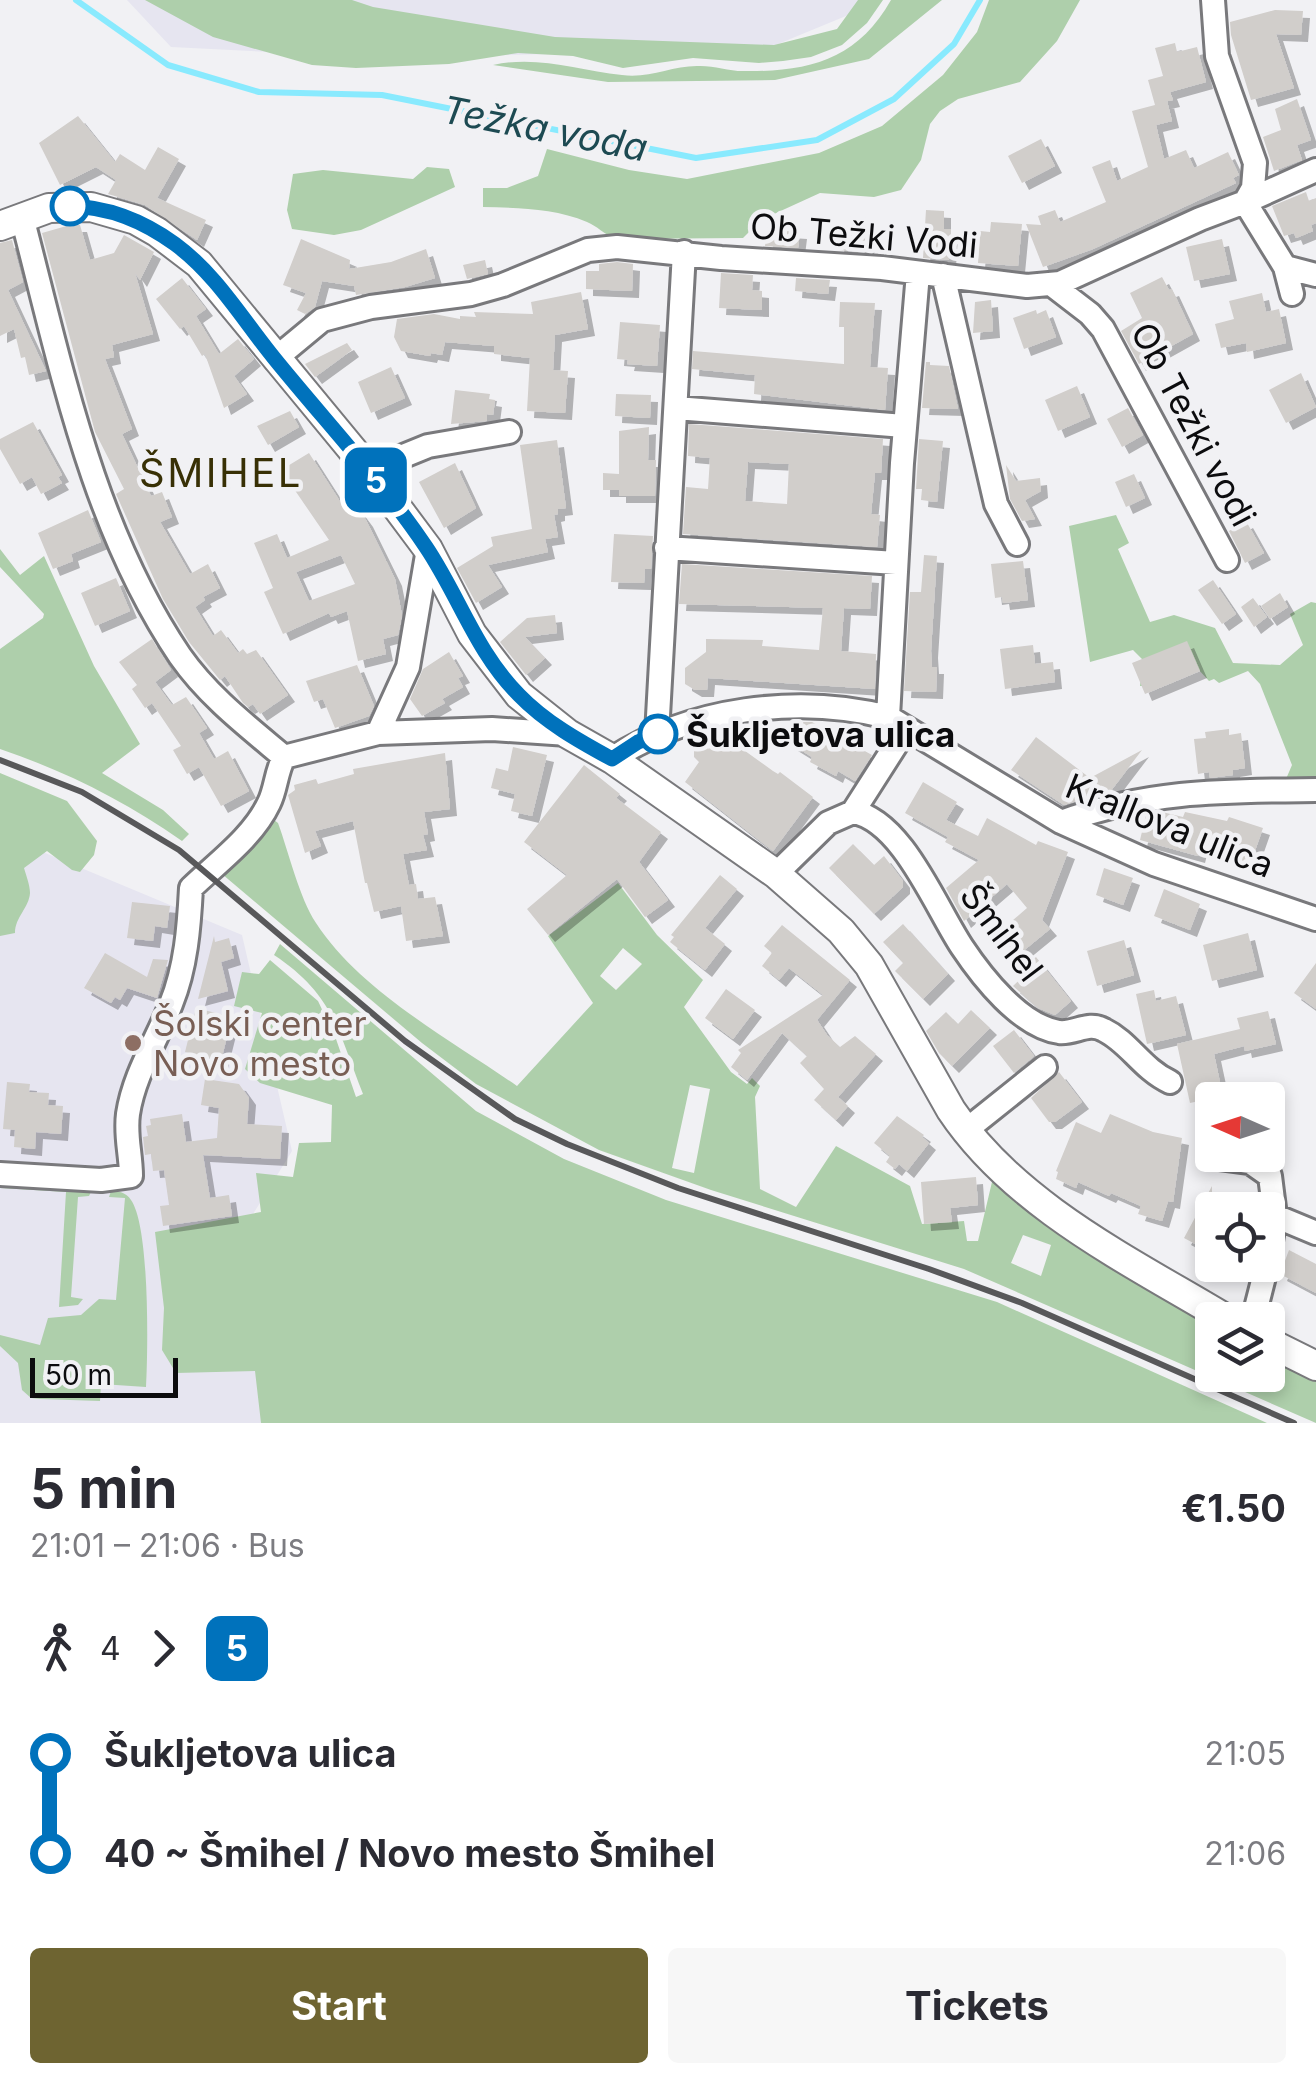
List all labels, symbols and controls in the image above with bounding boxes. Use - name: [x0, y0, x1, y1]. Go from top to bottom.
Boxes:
- water label: Težka voda: [439, 86, 651, 170]
- unlabelled marker: [51, 187, 89, 225]
- street label: Ob Težki Vodi: [749, 204, 979, 266]
- street label: Ob Težki vodi: [1123, 315, 1265, 533]
- district label: ŠMIHEL: [139, 448, 303, 497]
- line badge: 5: [344, 448, 408, 512]
- text: 5: [365, 459, 387, 501]
- place label: Šukljetova ulica: [686, 713, 955, 755]
- marker: Šukljetova ulica: [639, 715, 677, 753]
- street label: Krallova ulica: [1060, 764, 1280, 886]
- street label: Šmihel: [952, 875, 1052, 989]
- place label: Šolski center Novo mesto: [153, 1002, 367, 1084]
- marker: Šolski center Novo mesto: [122, 1032, 144, 1054]
- north arrow: [1195, 1082, 1285, 1172]
- map controls: [1195, 1082, 1285, 1392]
- button: locate: [1195, 1192, 1285, 1282]
- button: layers: [1195, 1302, 1285, 1392]
- scale bar: [30, 1353, 178, 1398]
- text: 50 m: [45, 1358, 112, 1392]
- text: 5 min: [30, 1455, 178, 1521]
- text: €1.50: [1181, 1485, 1286, 1531]
- text: 21:01 – 21:06 · Bus: [30, 1526, 305, 1565]
- icon: walk: [30, 1621, 85, 1676]
- icon: forward: [136, 1621, 191, 1676]
- text: 5: [226, 1627, 248, 1669]
- text: 4: [100, 1629, 121, 1668]
- text: Šukljetova ulica: [104, 1730, 397, 1776]
- text: 21:05: [1205, 1734, 1286, 1773]
- text: 40 ~ Šmihel / Novo mesto Šmihel: [104, 1830, 715, 1876]
- text: 21:06: [1204, 1834, 1286, 1873]
- button: Start: [30, 1948, 648, 2063]
- button: Tickets: [668, 1948, 1286, 2063]

